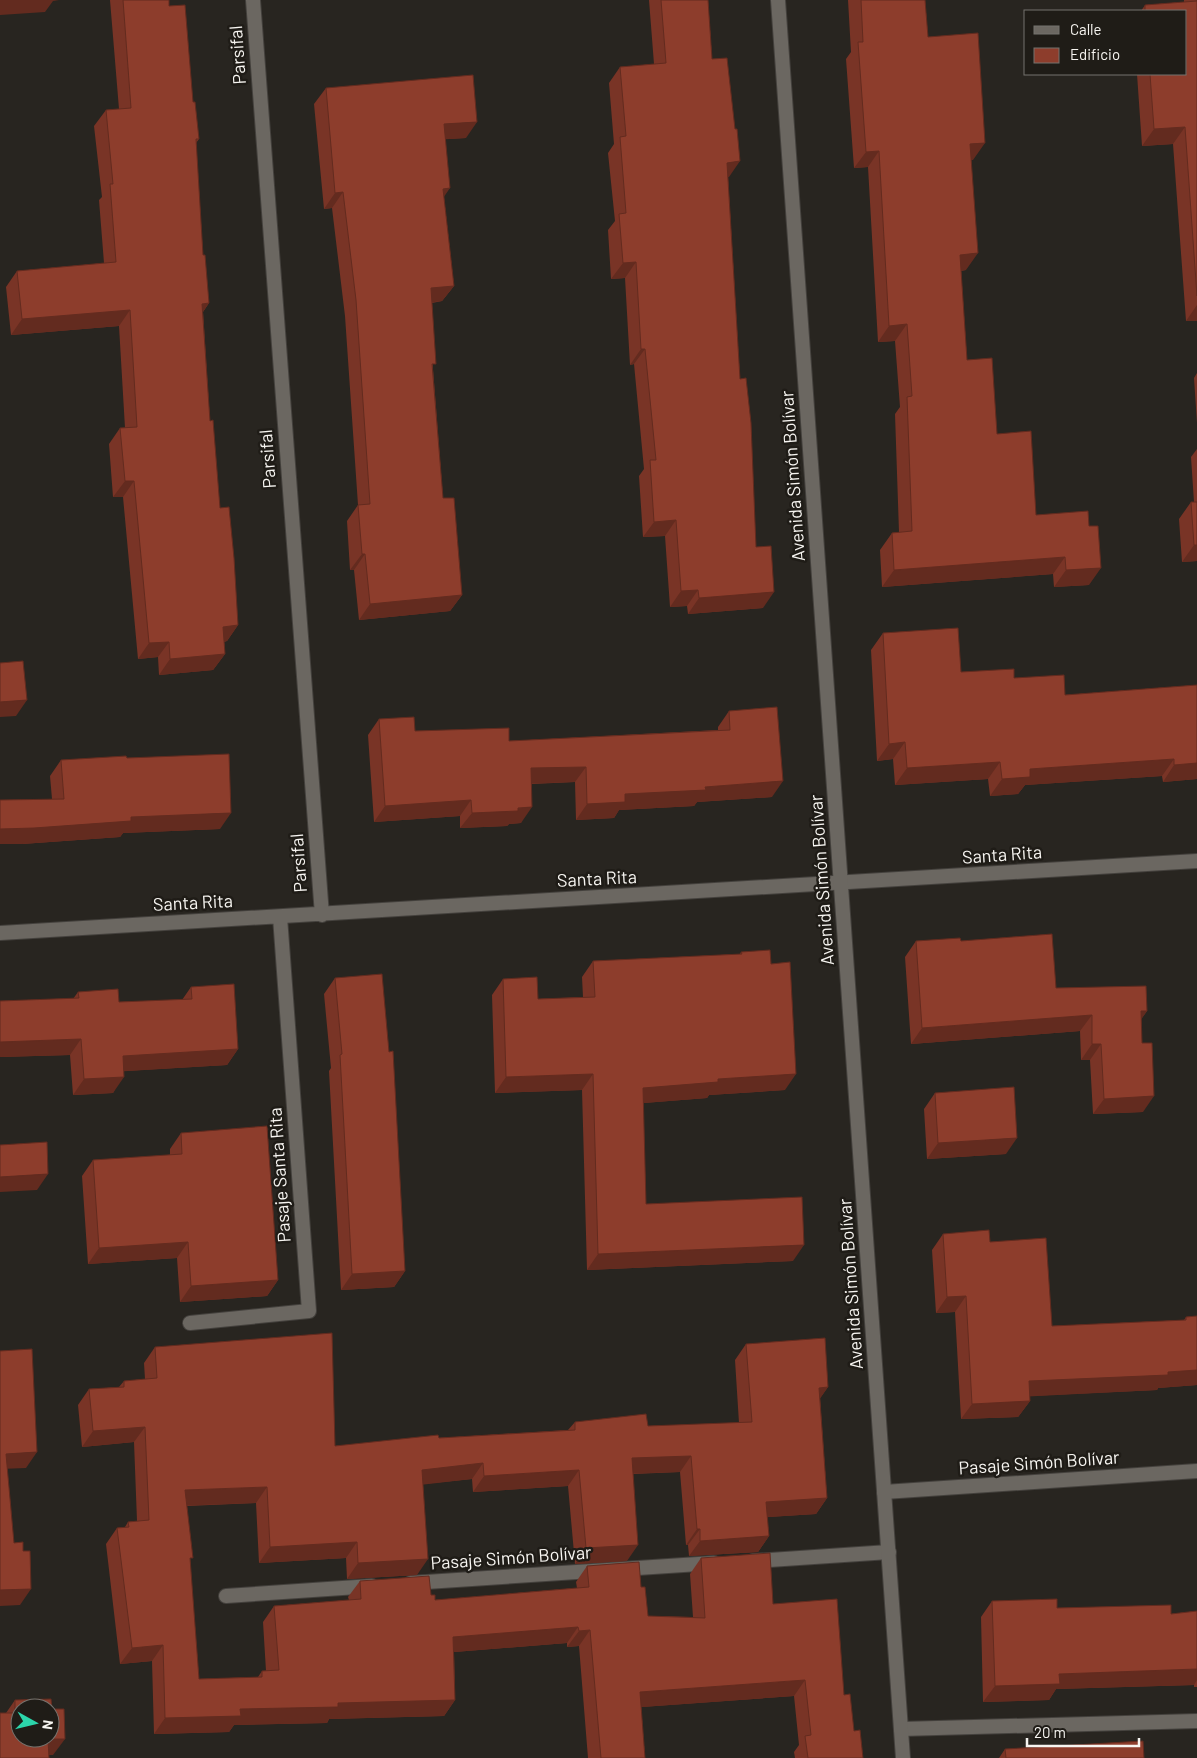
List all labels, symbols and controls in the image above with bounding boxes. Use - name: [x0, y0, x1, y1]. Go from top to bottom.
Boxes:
- legend: [1024, 10, 1187, 75]
- text: Calle: [1070, 20, 1102, 38]
- street label: Parsifal: [224, 25, 250, 85]
- text: Edificio: [1070, 45, 1120, 63]
- street label: Avenida Simón Bolívar: [775, 389, 809, 562]
- street label: Parsifal: [254, 429, 280, 489]
- street label: Avenida Simón Bolívar: [804, 793, 838, 966]
- street label: Parsifal: [285, 833, 311, 893]
- street label: Santa Rita: [961, 840, 1043, 868]
- street label: Santa Rita: [556, 865, 638, 891]
- street label: Santa Rita: [152, 889, 234, 915]
- street label: Pasaje Santa Rita: [263, 1107, 295, 1243]
- street label: Avenida Simón Bolívar: [833, 1197, 867, 1370]
- street label: Pasaje Simón Bolívar: [958, 1445, 1121, 1479]
- street label: Pasaje Simón Bolívar: [430, 1540, 593, 1574]
- north arrow: [10, 1698, 60, 1748]
- scale bar: [1027, 1716, 1140, 1748]
- text: N: [39, 1719, 57, 1731]
- text: 20 m: [1034, 1723, 1066, 1741]

